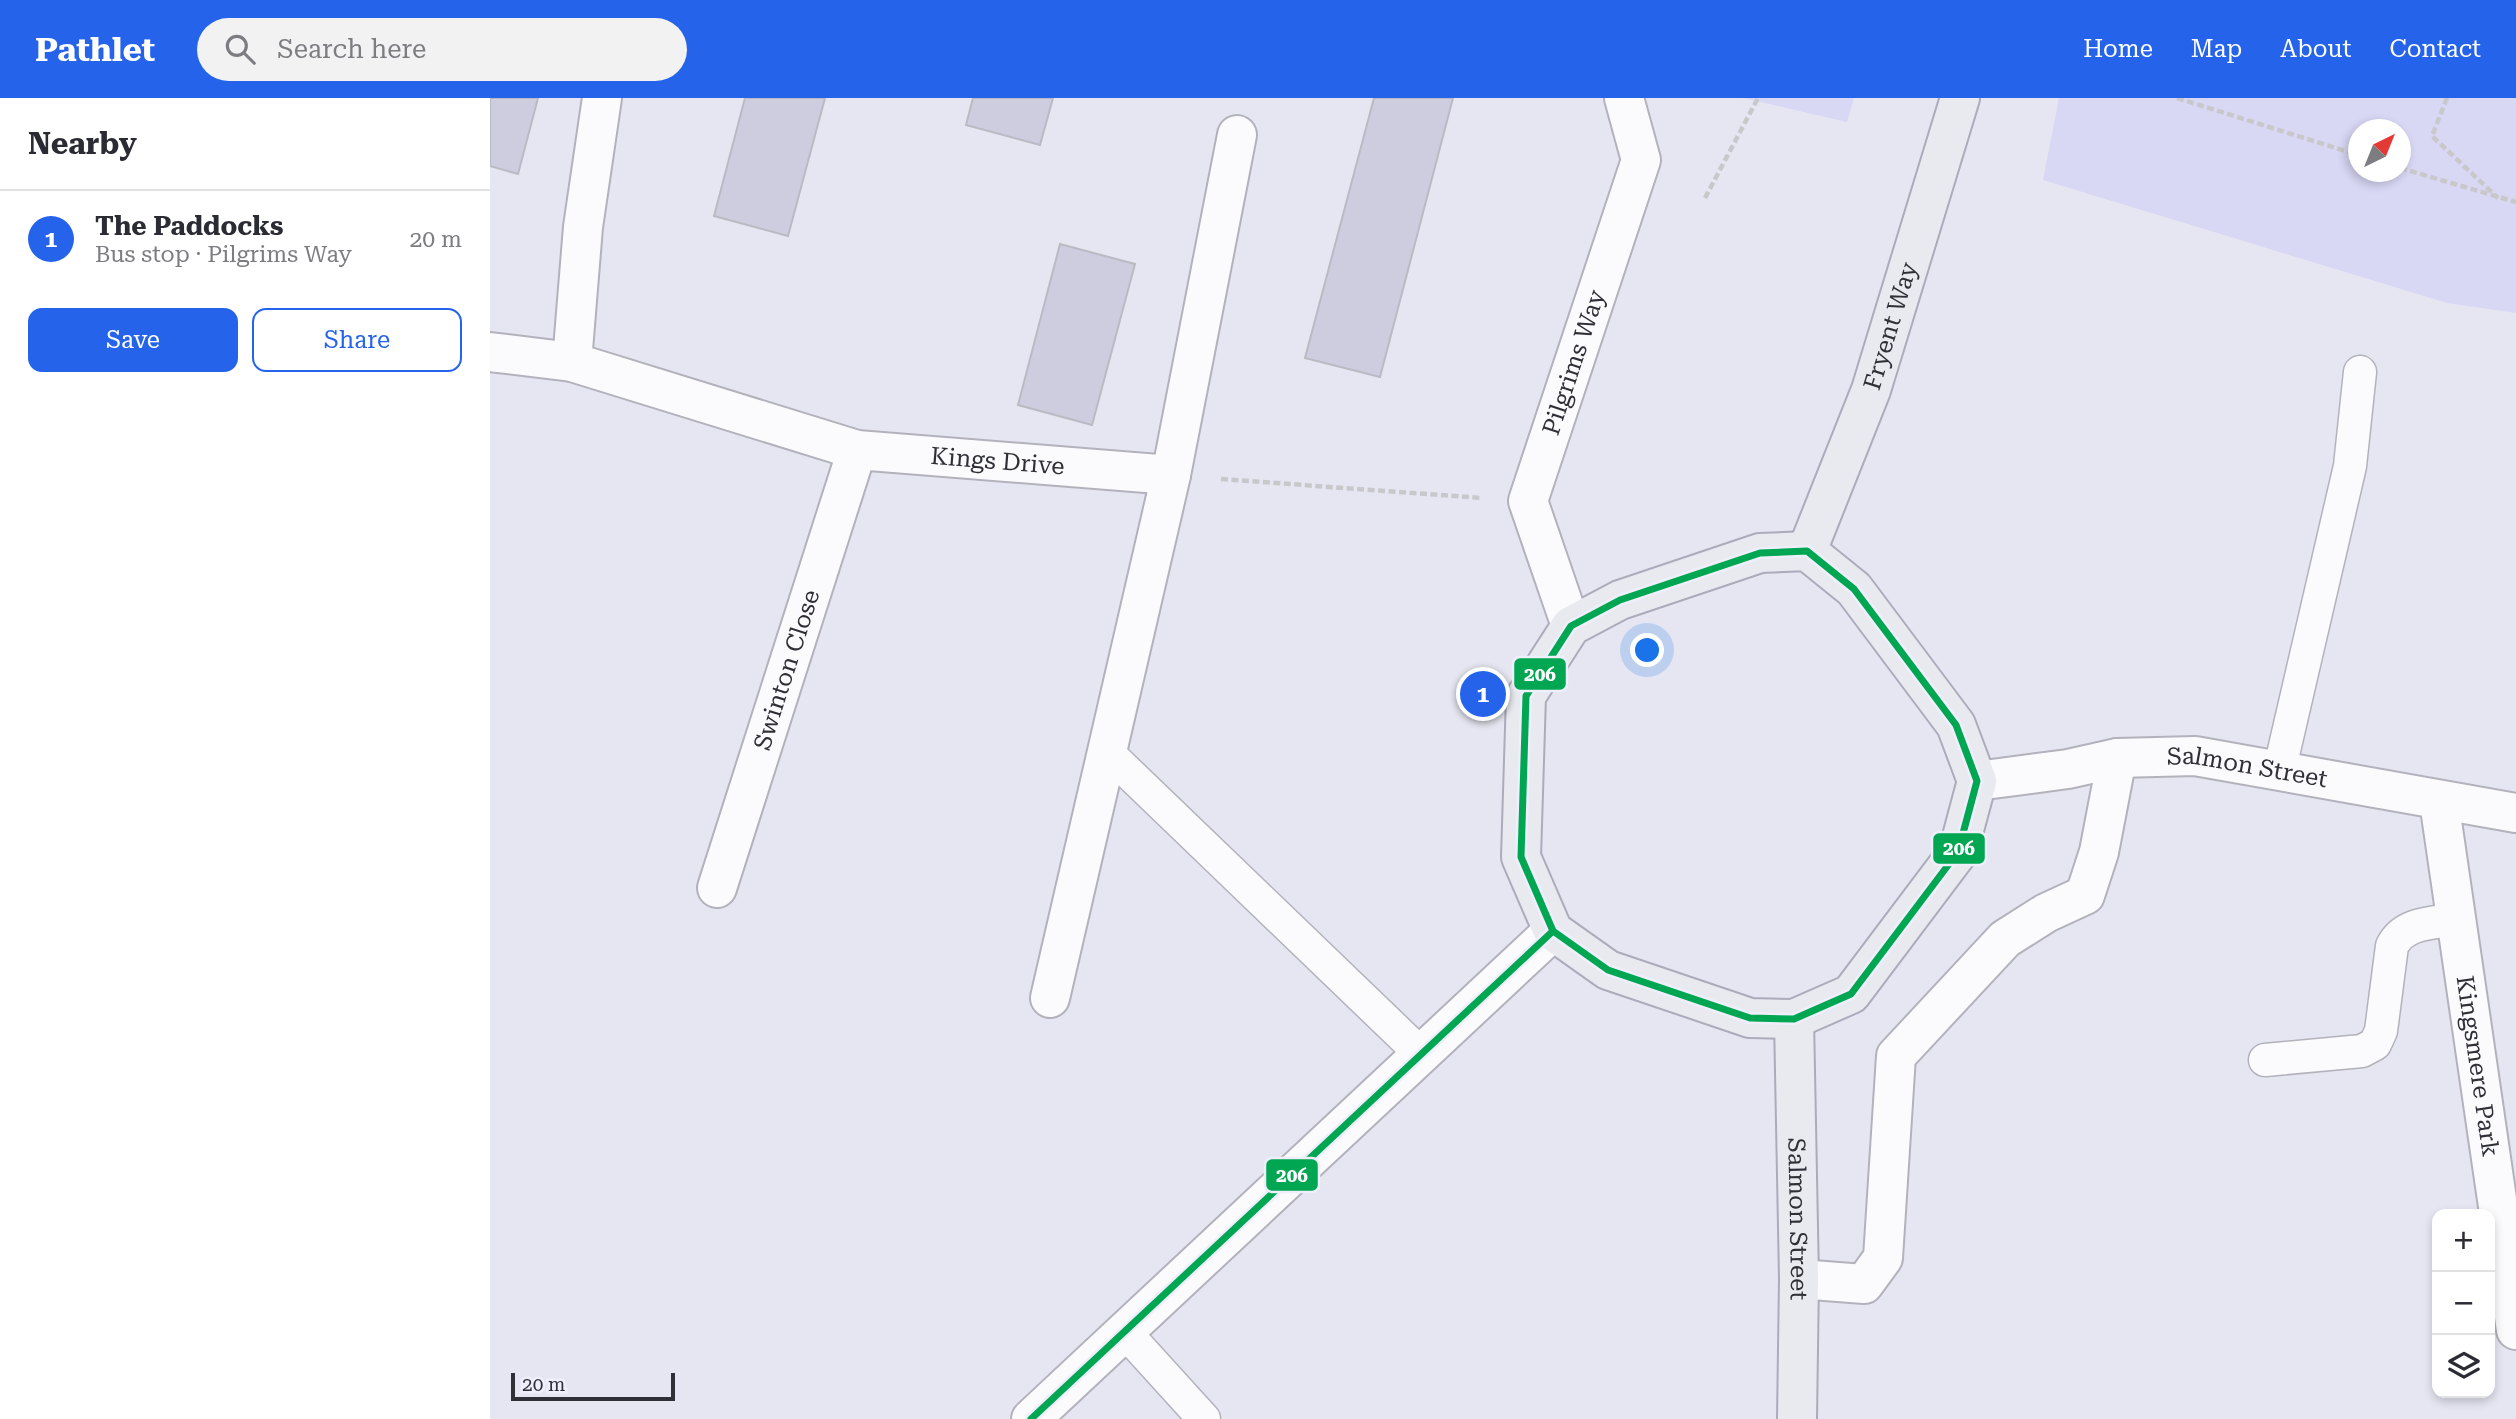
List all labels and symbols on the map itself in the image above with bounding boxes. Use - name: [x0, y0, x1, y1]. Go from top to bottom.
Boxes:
- north arrow: [2348, 119, 2411, 182]
- street label: Fryent Way: [1858, 258, 1923, 393]
- street label: Pilgrims Way: [1537, 286, 1611, 439]
- street label: Kings Drive: [930, 442, 1066, 480]
- street label: Swinton Close: [748, 586, 825, 754]
- your location: [1630, 633, 1664, 667]
- line badge: 206: [1513, 657, 1567, 691]
- text: 206: [1524, 663, 1556, 686]
- pin: 1: [1460, 668, 1506, 720]
- street label: Salmon Street: [2166, 742, 2330, 793]
- line badge: 206: [1932, 832, 1986, 865]
- text: 206: [1943, 837, 1975, 860]
- street label: Kingsmere Park: [2451, 974, 2505, 1158]
- street label: Salmon Street: [1782, 1137, 1813, 1300]
- line badge: 206: [1265, 1158, 1319, 1192]
- text: 206: [1276, 1164, 1308, 1187]
- scale bar: [511, 1370, 676, 1402]

